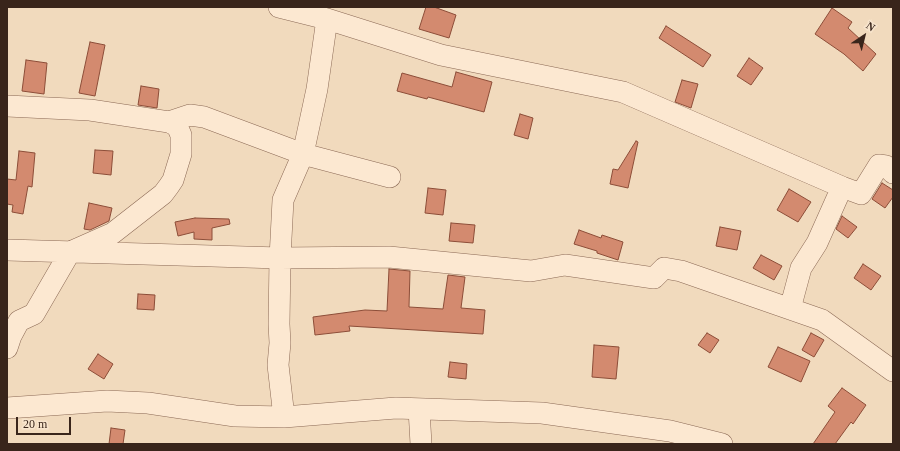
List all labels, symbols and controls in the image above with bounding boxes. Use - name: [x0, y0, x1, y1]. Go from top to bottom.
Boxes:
- north arrow: [844, 16, 884, 56]
- text: N: [864, 19, 878, 33]
- scale bar: [18, 409, 73, 435]
- text: 20 m: [23, 417, 47, 431]

